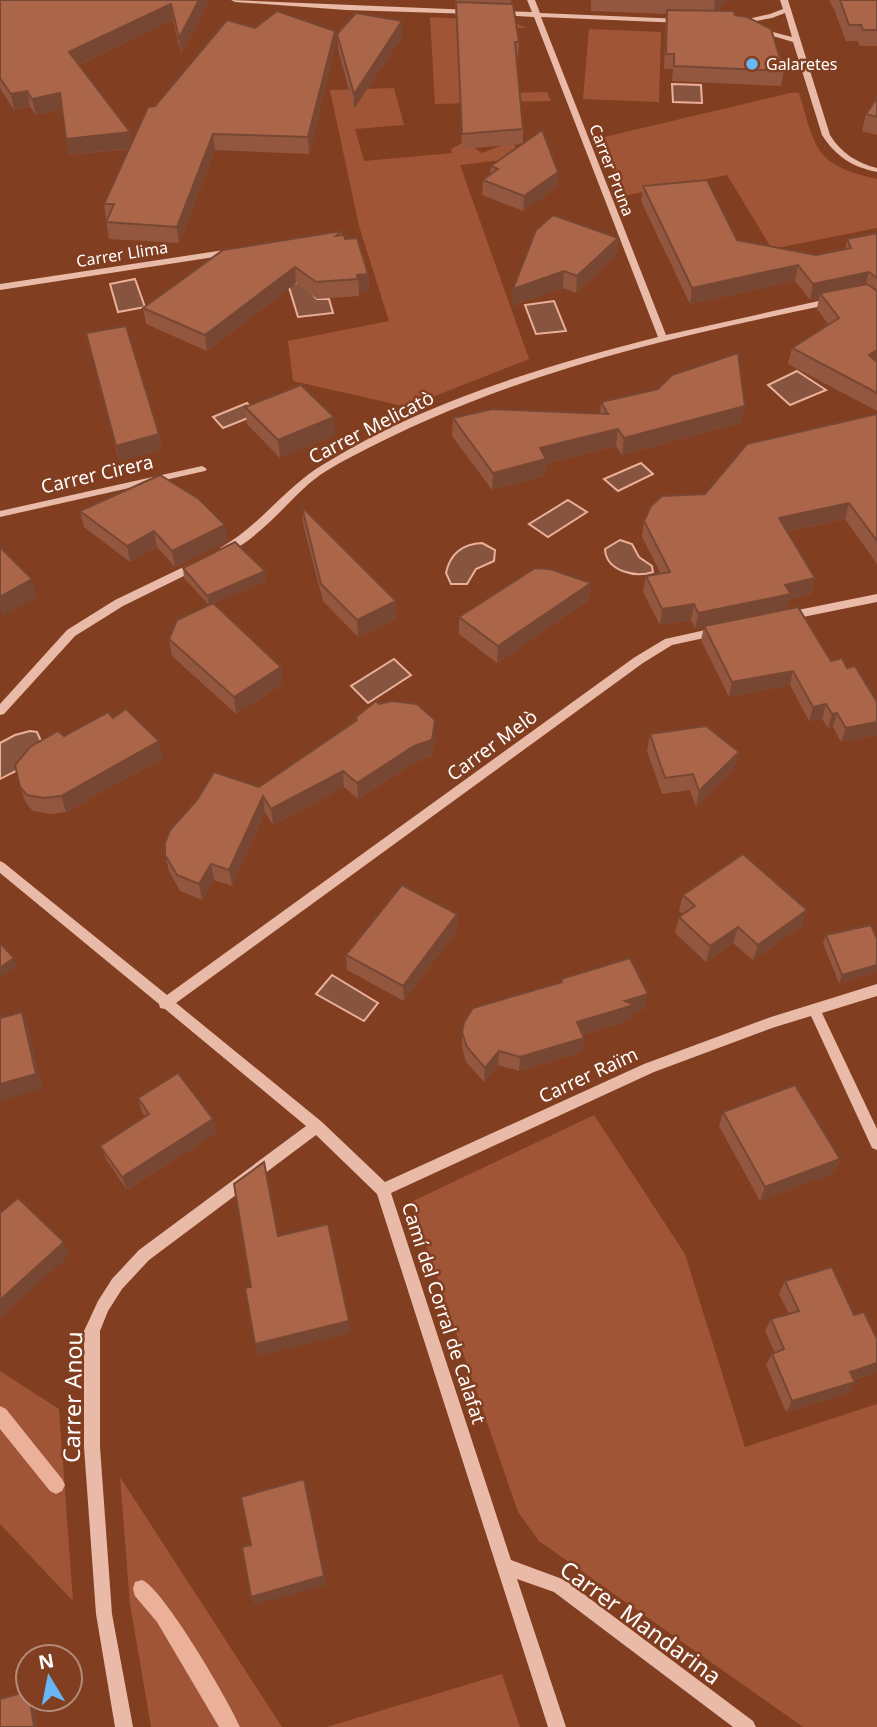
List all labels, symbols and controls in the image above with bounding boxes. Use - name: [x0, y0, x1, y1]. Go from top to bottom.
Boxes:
- place label: Galaretes: [766, 53, 838, 75]
- marker: Galaretes: [744, 56, 760, 72]
- street label: Carrer Pruna: [584, 121, 640, 219]
- street label: Carrer Llima: [75, 236, 169, 272]
- street label: Carrer Melicatò: [304, 384, 438, 470]
- street label: Carrer Cirera: [38, 448, 156, 500]
- street label: Carrer Melò: [442, 703, 542, 787]
- street label: Carrer Raïm: [534, 1041, 642, 1109]
- street label: Camí del Corral de Calafat: [396, 1199, 492, 1427]
- street label: Carrer Anou: [55, 1331, 89, 1463]
- street label: Carrer Mandarina: [554, 1553, 728, 1691]
- north arrow: [14, 1643, 84, 1713]
- text: N: [36, 1647, 56, 1675]

